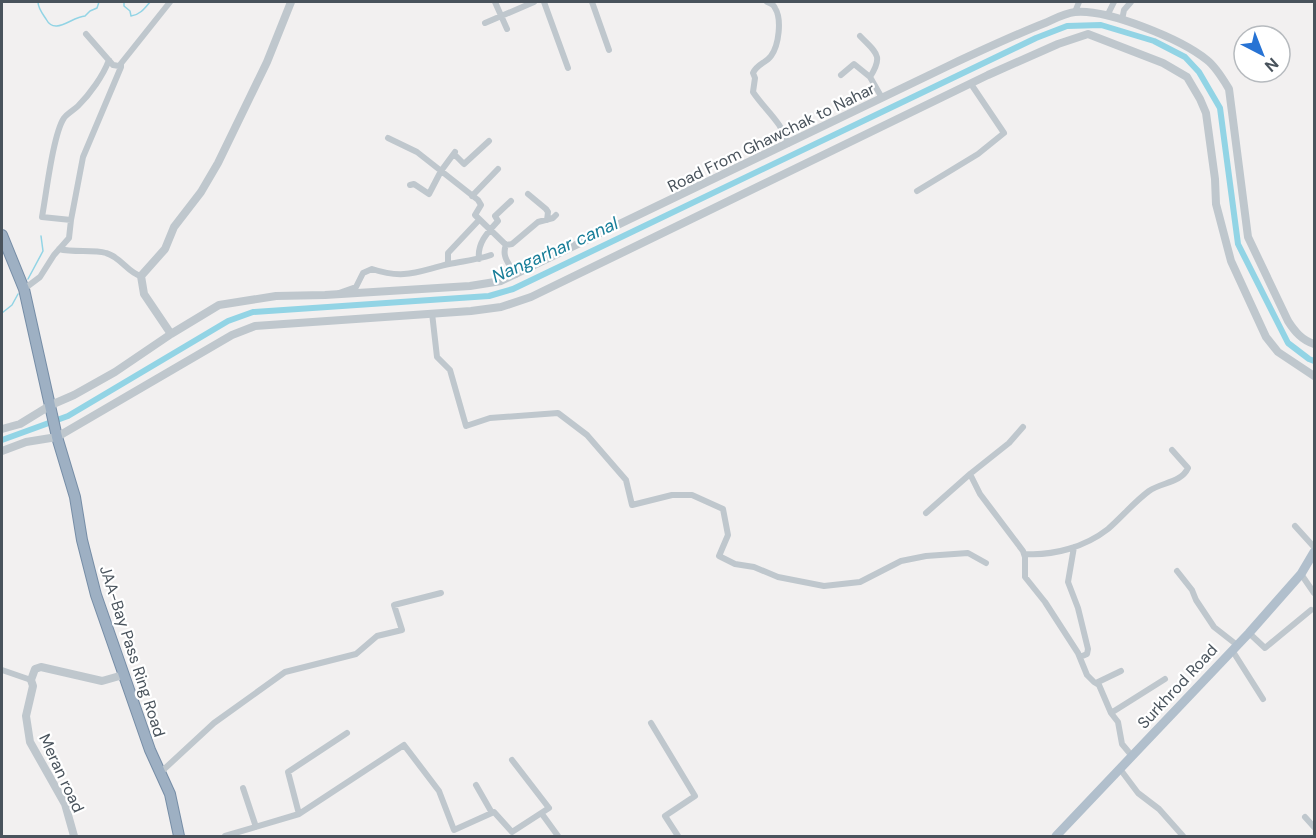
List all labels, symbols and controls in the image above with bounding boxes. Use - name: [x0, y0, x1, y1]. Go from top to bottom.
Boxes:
- north arrow: [1232, 24, 1292, 84]
- text: N: [1260, 53, 1283, 76]
- street label: Road From Ghawchak to Nahar: [664, 78, 878, 197]
- water label: Nangarhar canal: [488, 211, 623, 289]
- street label: JAA-Bay Pass Ring Road: [95, 563, 170, 740]
- street label: Surkhrod Road: [1133, 640, 1222, 733]
- street label: Meran road: [34, 731, 89, 816]

